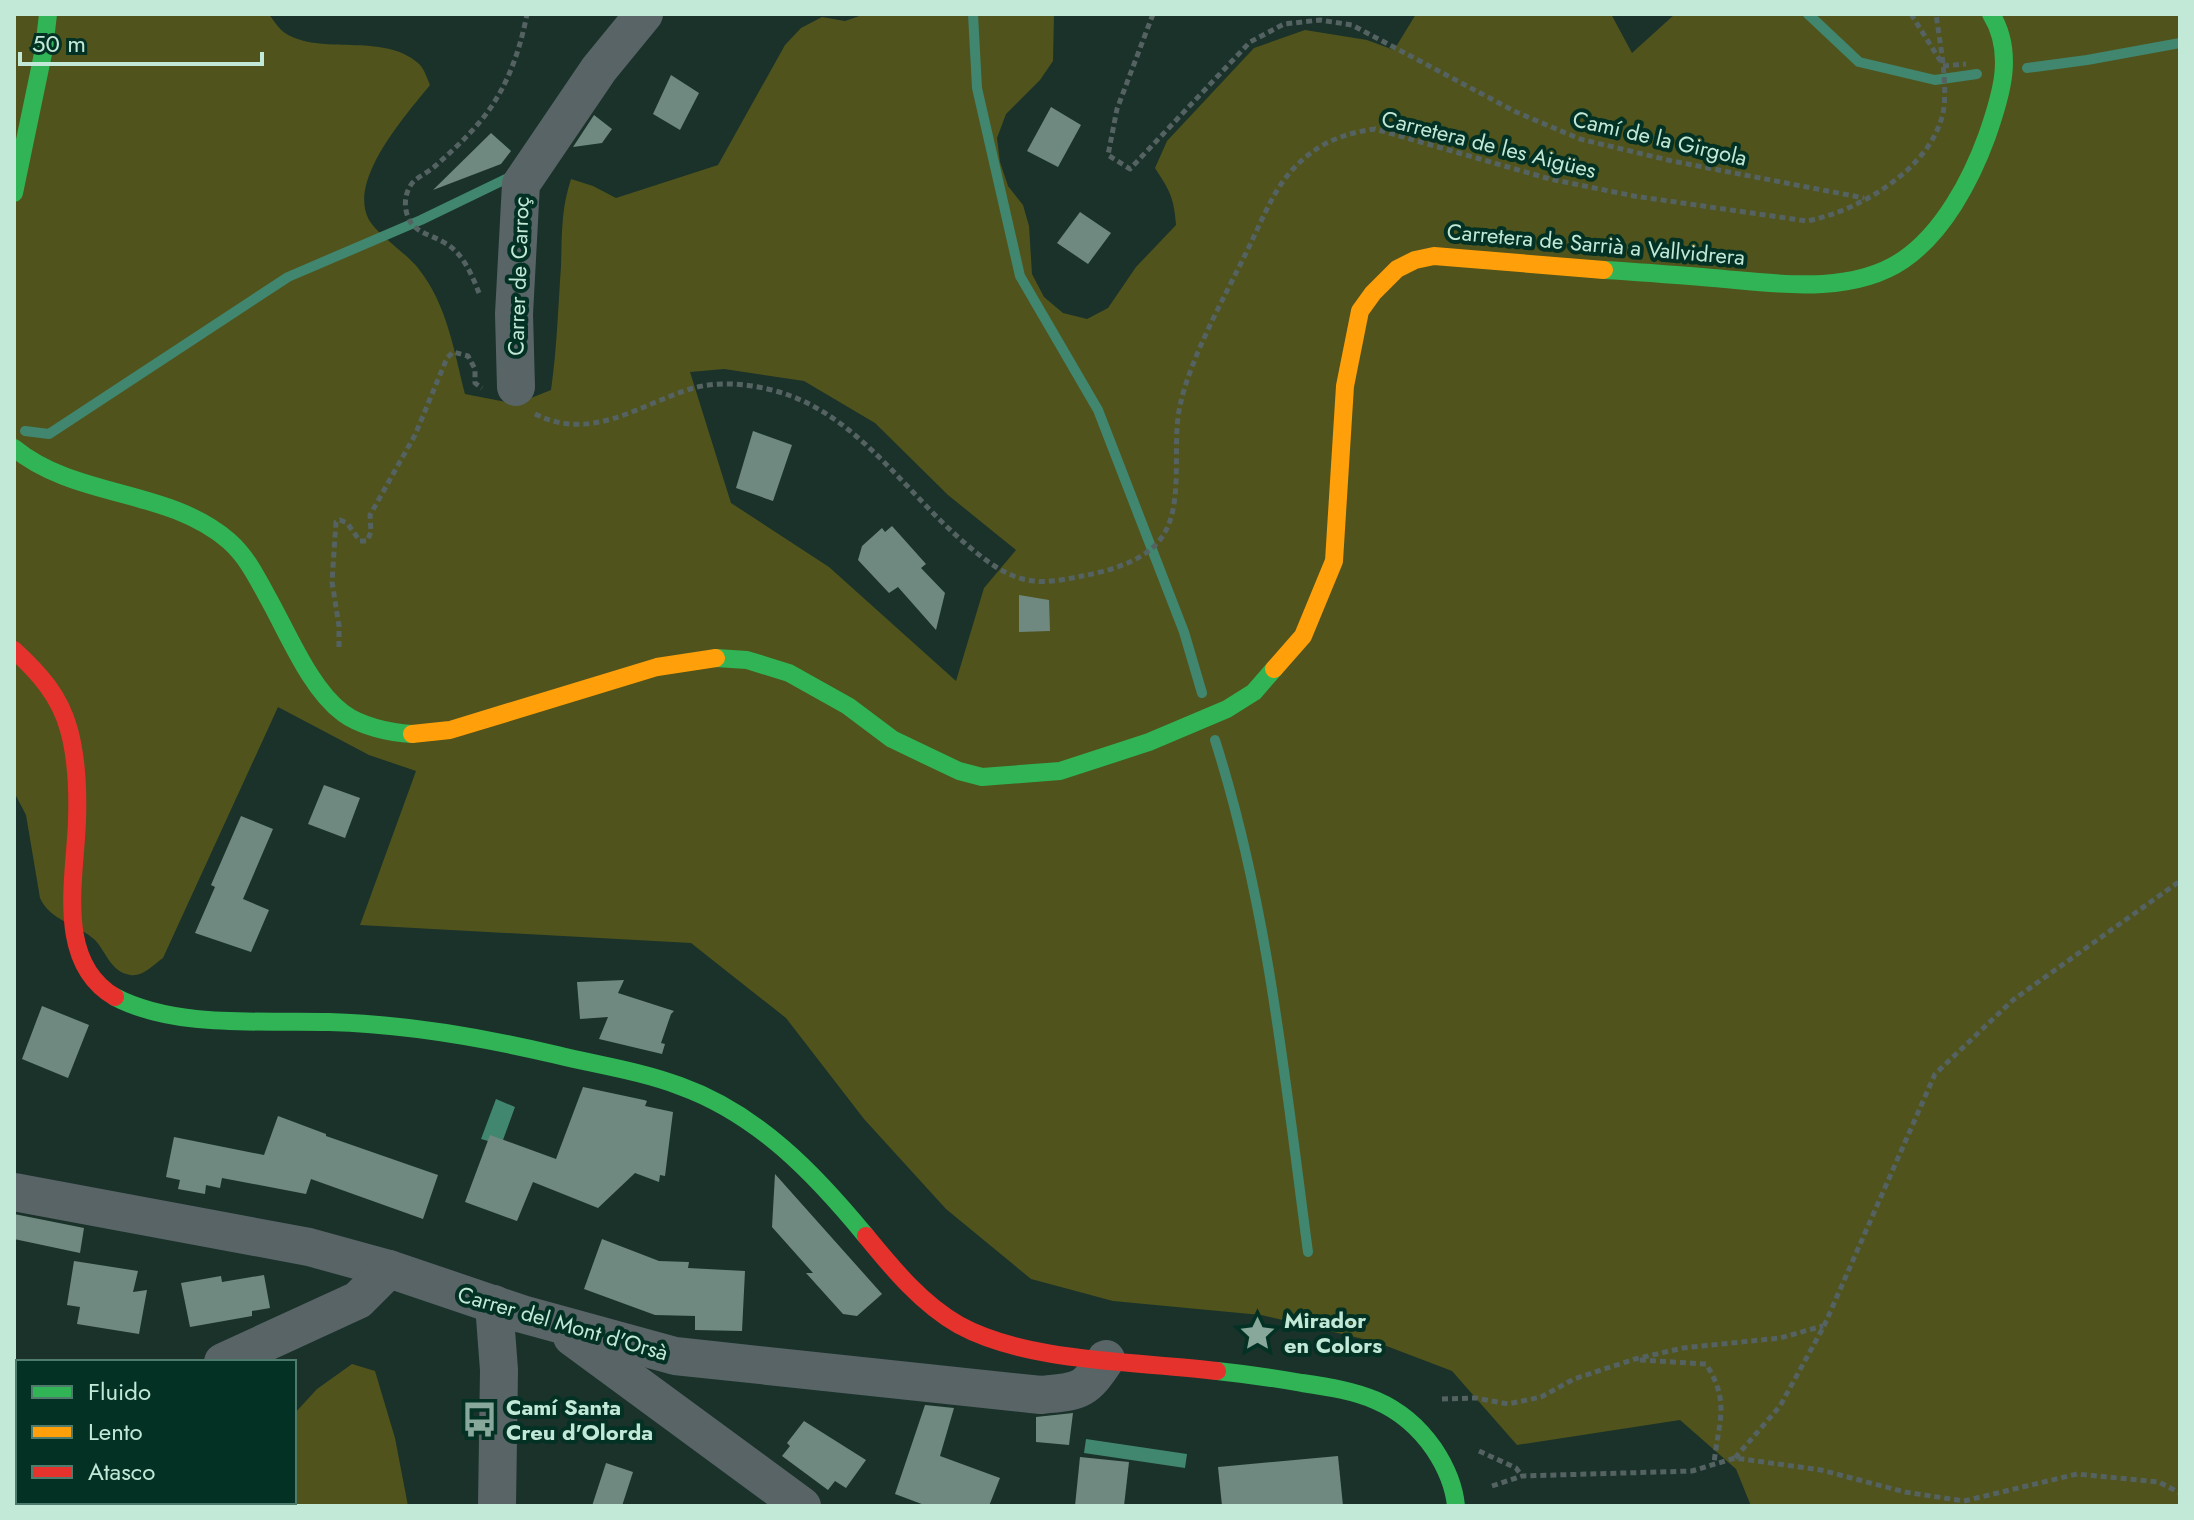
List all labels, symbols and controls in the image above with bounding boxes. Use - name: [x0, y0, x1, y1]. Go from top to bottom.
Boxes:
- scale bar: [20, 16, 262, 66]
- text: 50 m: [32, 26, 86, 61]
- street label: Carretera de les Aigües: [1378, 102, 1600, 186]
- street label: Camí de la Girgola: [1570, 102, 1750, 174]
- street label: Carrer de Carroç: [499, 196, 537, 356]
- street label: Carretera de Sarrià a Vallvidrera: [1446, 215, 1746, 273]
- street label: Carrer del Mont d'Orsà: [454, 1278, 672, 1368]
- place label: Mirador en Colors: [1284, 1304, 1382, 1361]
- place icon: Mirador en Colors: [1239, 1314, 1277, 1352]
- legend: [16, 1360, 296, 1504]
- text: Fluido: [88, 1374, 151, 1409]
- place label: Camí Santa Creu d'Olorda: [506, 1391, 653, 1448]
- bus stop icon: Camí Santa Creu d'Olorda: [461, 1401, 499, 1439]
- text: Lento: [88, 1414, 143, 1449]
- text: Atasco: [88, 1454, 155, 1489]

